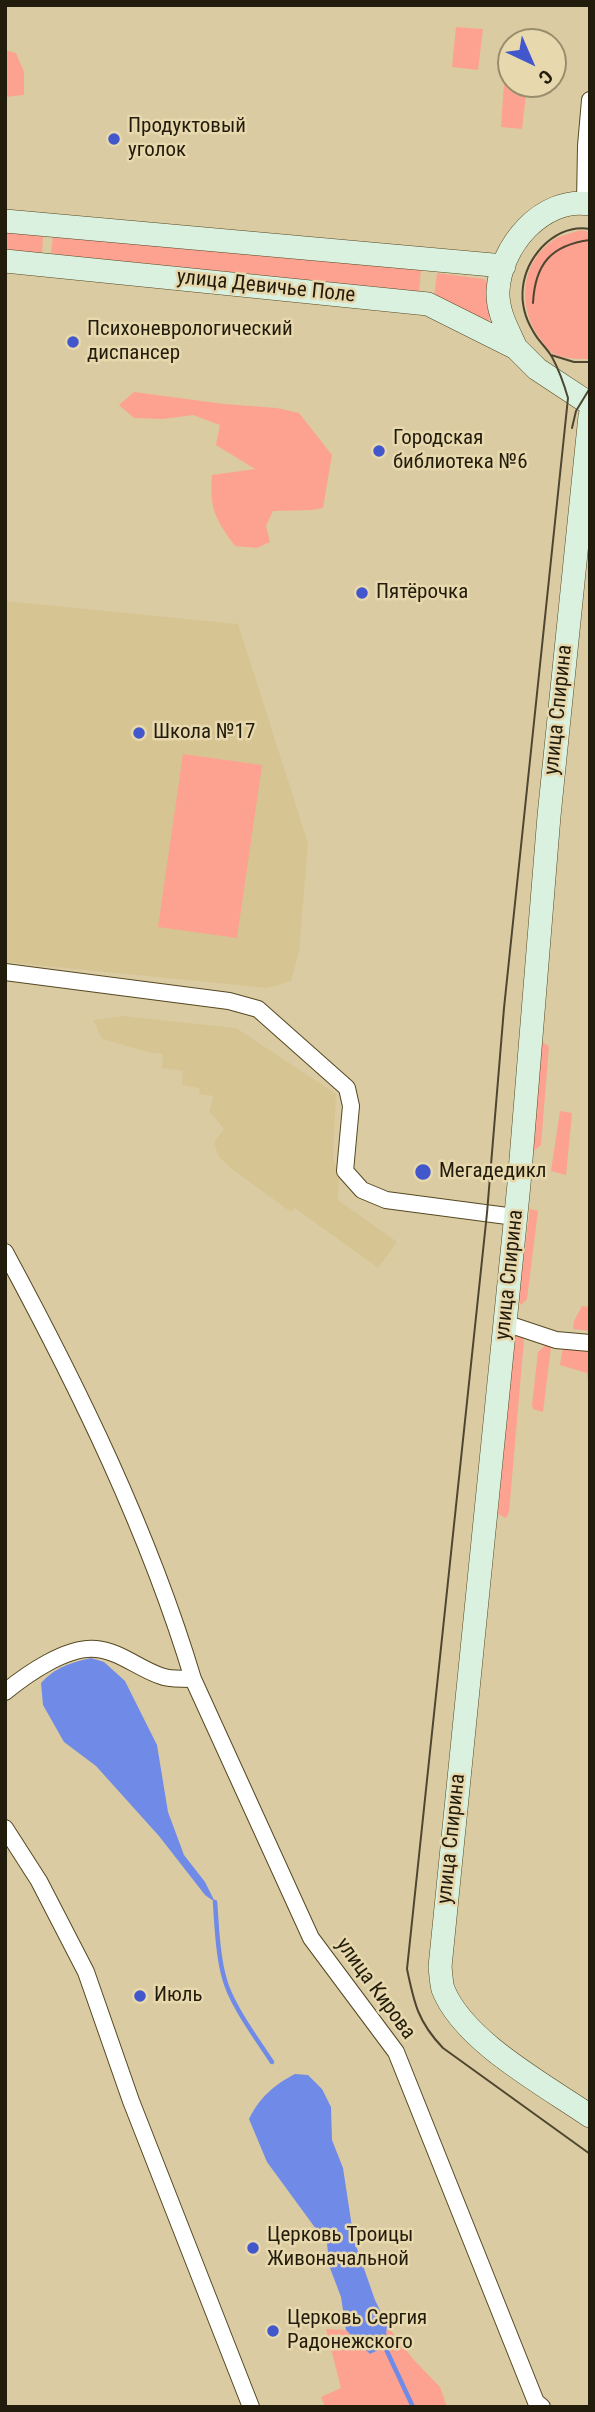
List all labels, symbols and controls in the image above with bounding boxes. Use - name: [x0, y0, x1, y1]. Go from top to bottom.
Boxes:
- north arrow: [497, 28, 567, 98]
- text: С: [534, 65, 557, 89]
- place label: Продуктовый уголок: [128, 114, 246, 164]
- marker: Продуктовый уголок: [106, 131, 122, 147]
- street label: улица Девичье Поле: [175, 265, 357, 309]
- place label: Психоневрологический диспансер: [87, 317, 293, 367]
- marker: Психоневрологический диспансер: [65, 334, 81, 350]
- place label: Городская библиотека №6: [393, 426, 528, 476]
- marker: Городская библиотека №6: [371, 443, 387, 459]
- place label: Пятёрочка: [376, 580, 468, 606]
- marker: Пятёрочка: [354, 585, 370, 601]
- street label: улица Спирина: [540, 644, 578, 776]
- place label: Школа №17: [153, 720, 255, 746]
- marker: Школа №17: [131, 725, 147, 741]
- place label: Мегадедикл: [439, 1159, 546, 1185]
- marker: Мегадедикл: [413, 1162, 433, 1182]
- street label: улица Спирина: [491, 1209, 529, 1341]
- street label: улица Спирина: [433, 1773, 471, 1905]
- street label: улица Кирова: [330, 1933, 420, 2045]
- place label: Июль: [154, 1983, 202, 2009]
- marker: Июль: [132, 1988, 148, 2004]
- place label: Церковь Троицы Живоначальной: [267, 2223, 413, 2273]
- marker: Церковь Троицы Живоначальной: [245, 2240, 261, 2256]
- place label: Церковь Сергия Радонежского: [287, 2306, 427, 2356]
- marker: Церковь Сергия Радонежского: [265, 2323, 281, 2339]

